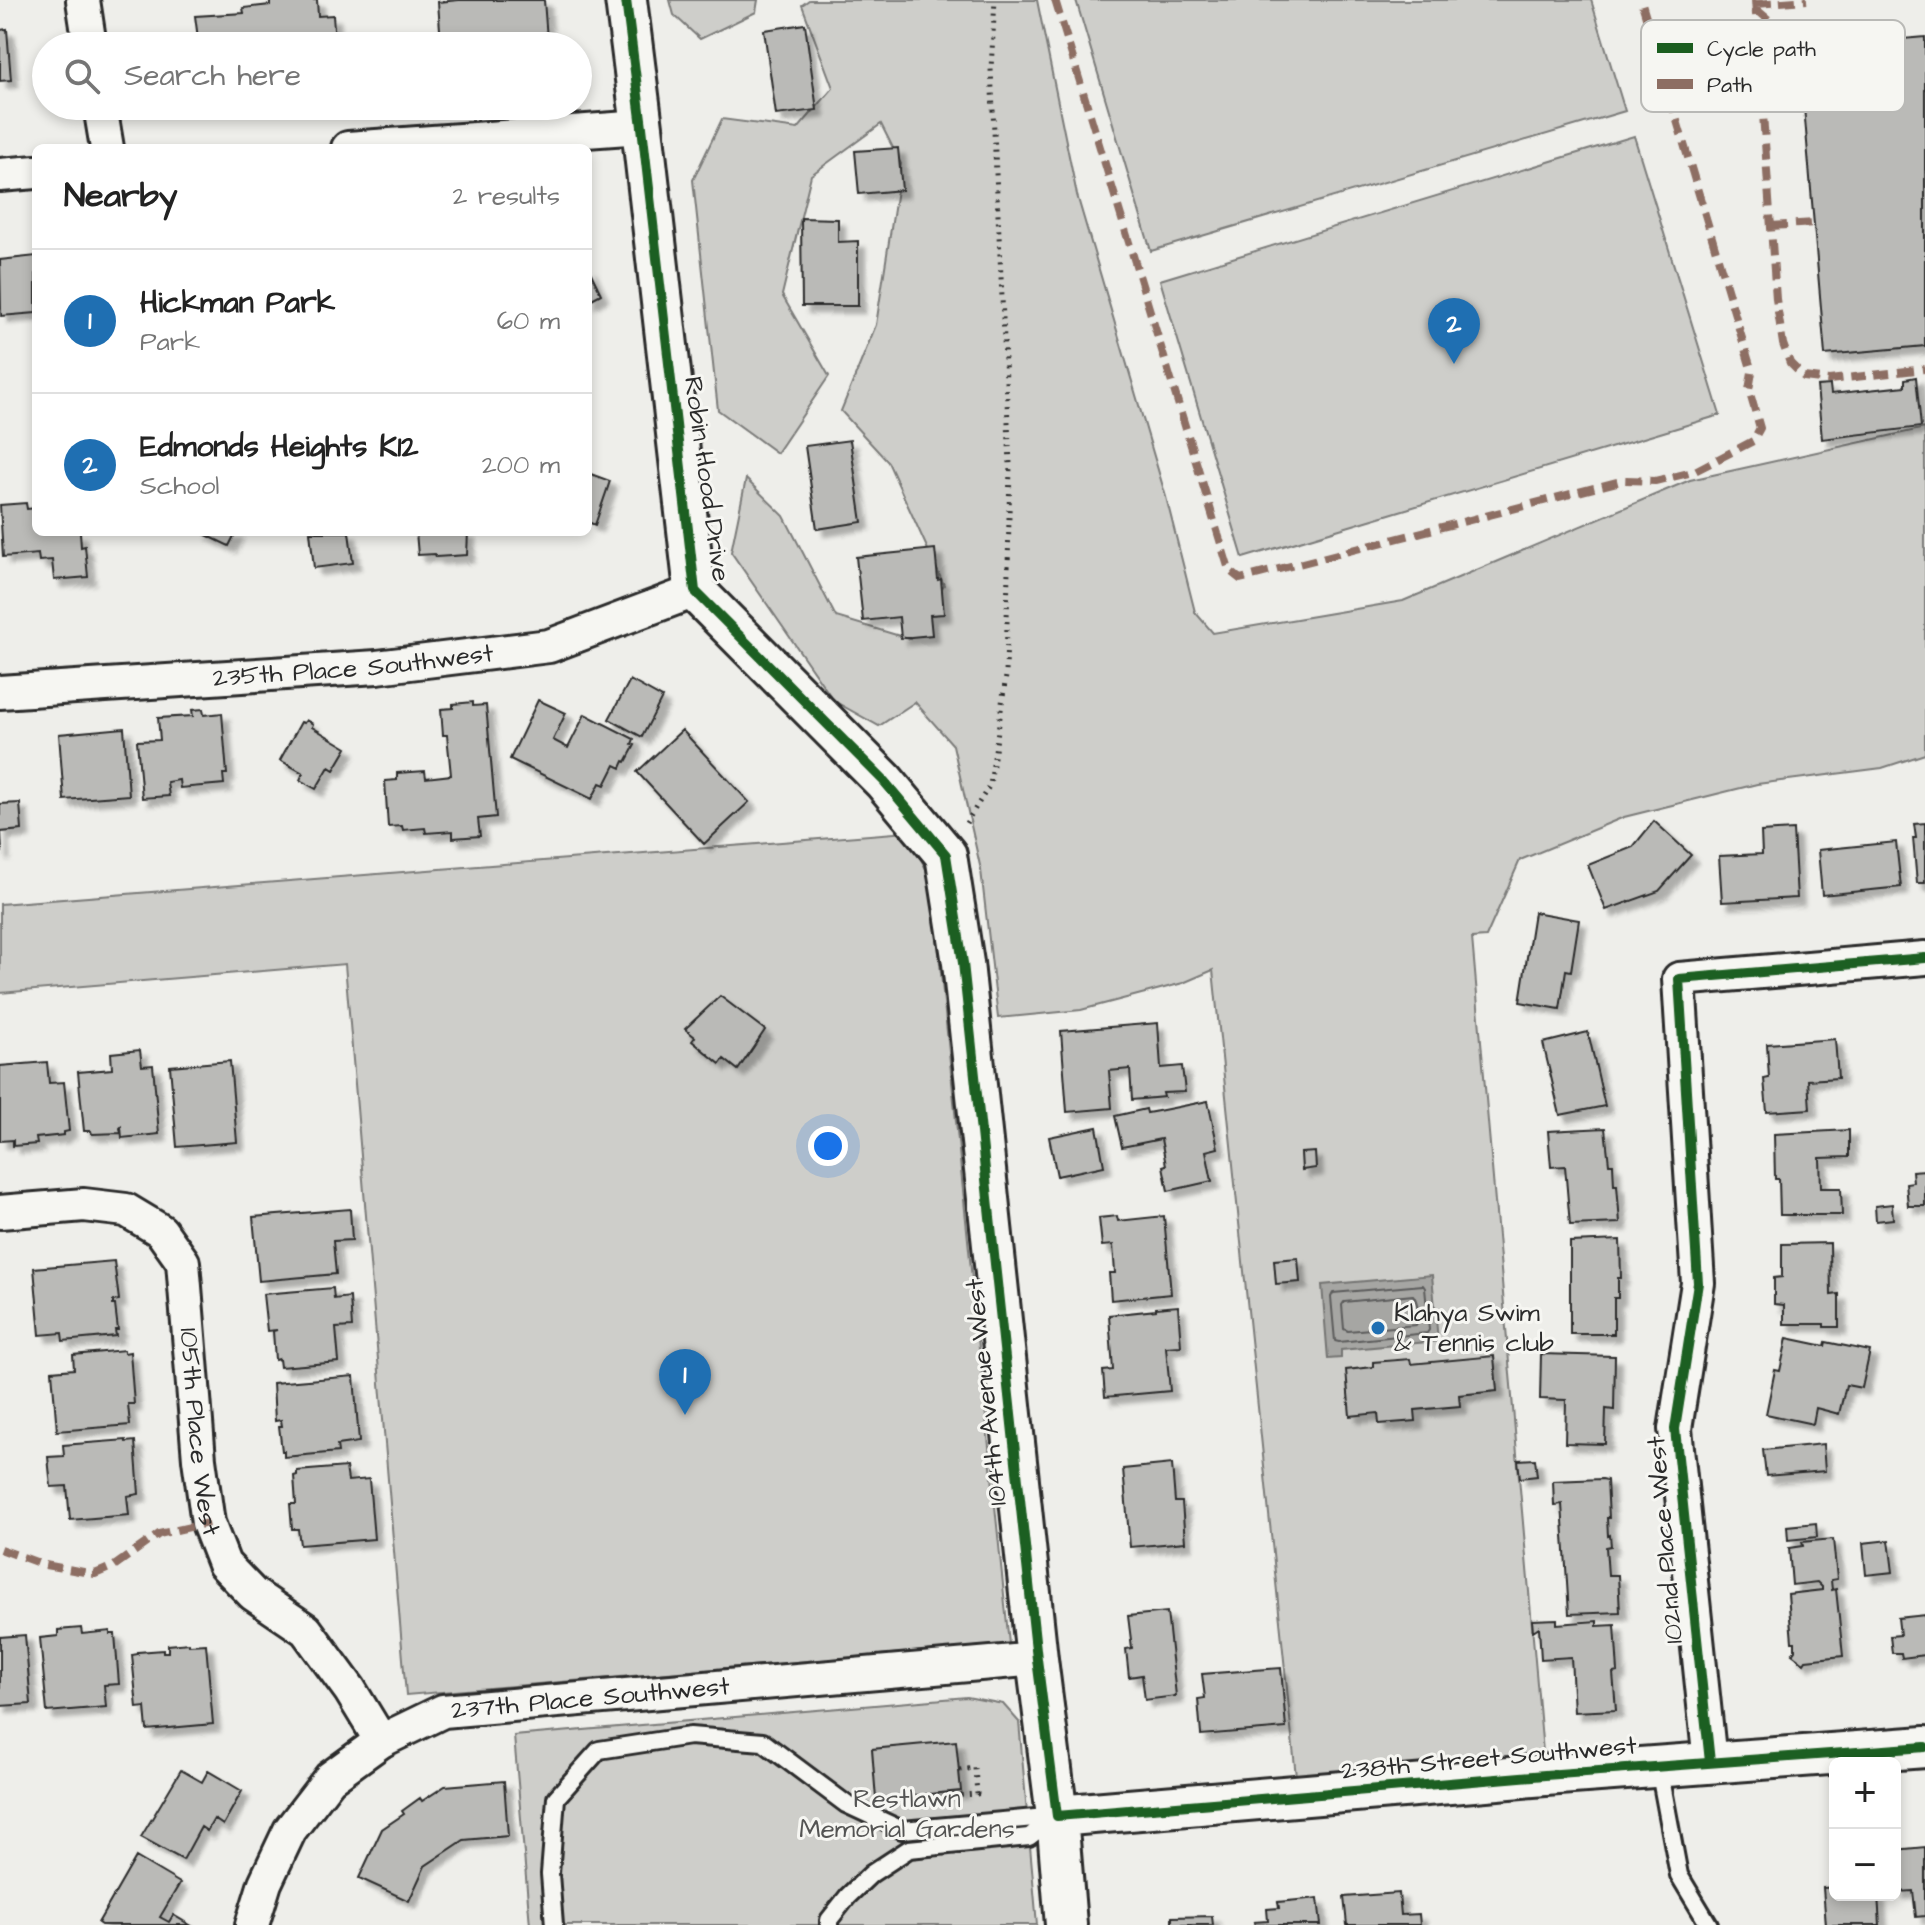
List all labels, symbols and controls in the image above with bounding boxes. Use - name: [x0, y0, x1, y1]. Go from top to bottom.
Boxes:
- legend: [1641, 20, 1905, 112]
- search box: [32, 32, 592, 120]
- text: Cycle path: [1707, 34, 1816, 66]
- icon: search: [60, 54, 104, 98]
- text: Search here: [124, 55, 301, 97]
- text: Path: [1707, 70, 1752, 101]
- text: Nearby: [64, 172, 178, 220]
- text: 2 results: [452, 178, 560, 214]
- text: Hickman Park: [140, 282, 335, 324]
- pin: 2: [1428, 298, 1480, 364]
- text: 1: [88, 303, 92, 339]
- text: 60 m: [497, 303, 560, 339]
- text: Park: [140, 324, 200, 360]
- street label: Robin Hood Drive: [675, 374, 739, 584]
- text: Edmonds Heights K12: [140, 426, 418, 468]
- text: 2: [83, 447, 97, 483]
- text: 200 m: [482, 447, 560, 483]
- text: School: [140, 468, 219, 504]
- street label: 235th Place Southwest: [211, 635, 496, 696]
- your location: [808, 1126, 848, 1166]
- street label: 104th Avenue West: [956, 1276, 1016, 1507]
- place label: Klahya Swim & Tennis club: [1394, 1295, 1554, 1361]
- marker: Klahya Swim & Tennis club: [1369, 1319, 1387, 1337]
- street label: 105th Place West: [170, 1326, 230, 1542]
- pin: 1: [659, 1349, 711, 1415]
- street label: 102nd Place West: [1638, 1434, 1692, 1645]
- street label: 237th Place Southwest: [450, 1668, 732, 1728]
- street label: 238th Street Southwest: [1340, 1727, 1638, 1789]
- map controls: [1829, 1757, 1901, 1901]
- button: +: [1829, 1757, 1901, 1829]
- park label: Restlawn Memorial Gardens: [799, 1781, 1015, 1847]
- button: −: [1829, 1829, 1901, 1901]

